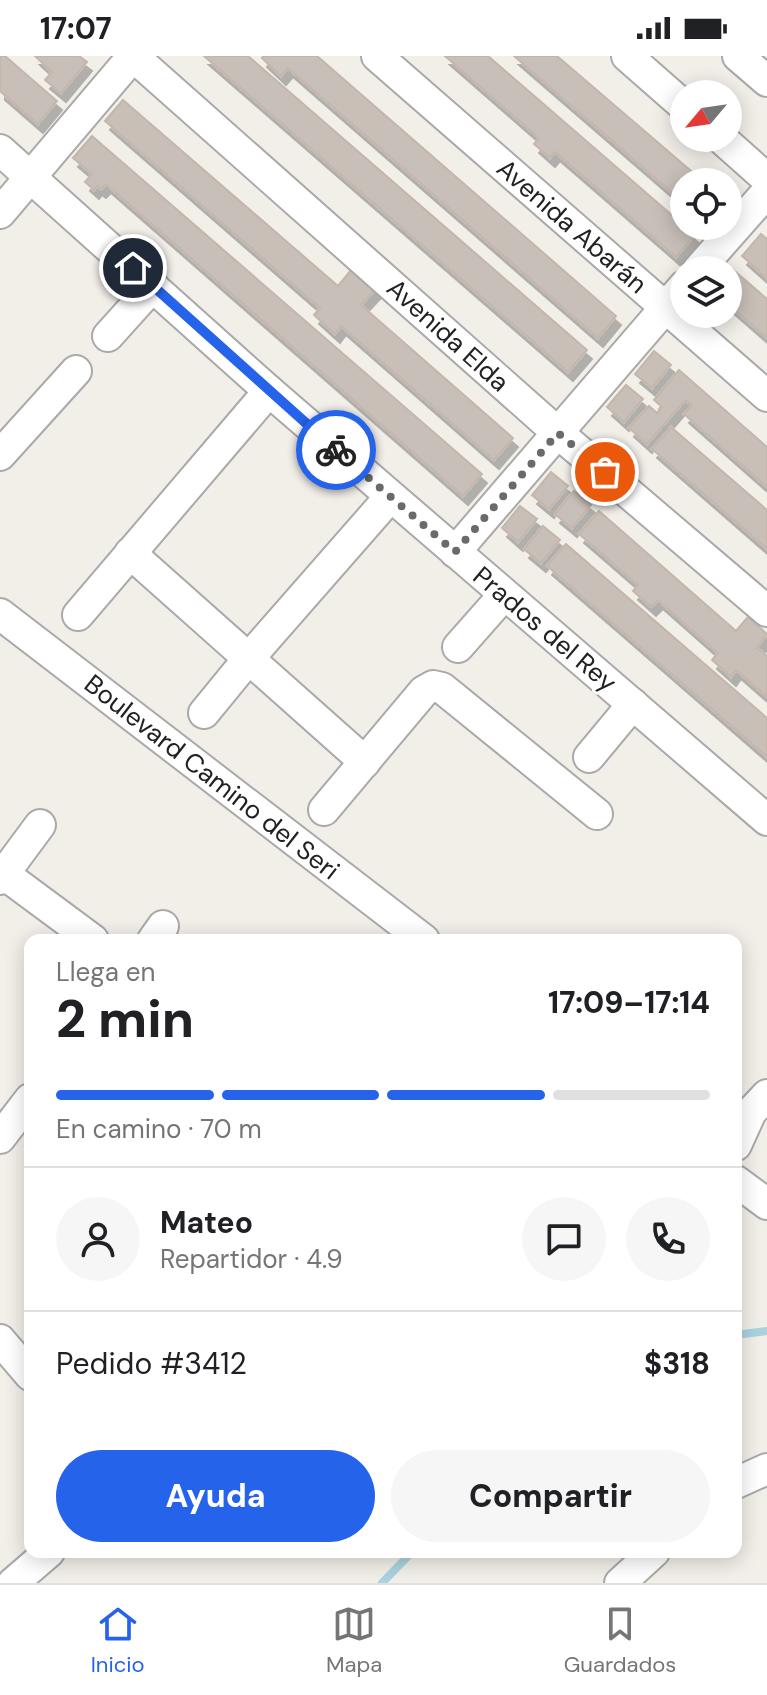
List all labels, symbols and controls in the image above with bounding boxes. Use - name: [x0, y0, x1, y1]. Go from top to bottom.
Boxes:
- text: 17:07: [40, 9, 112, 48]
- north arrow: [670, 80, 742, 152]
- map controls: [670, 80, 742, 328]
- street label: Avenida Abarán: [490, 151, 654, 301]
- button: locate: [670, 168, 742, 240]
- pin: [99, 234, 167, 302]
- icon: home: [111, 246, 155, 290]
- button: layers: [670, 256, 742, 328]
- street label: Avenida Elda: [380, 271, 516, 399]
- courier: [296, 410, 376, 490]
- icon: bike: [314, 428, 358, 472]
- pin: [571, 438, 639, 506]
- icon: bag: [583, 450, 627, 494]
- street label: Prados del Rey: [466, 559, 624, 699]
- street label: Boulevard Camino del Seri: [78, 667, 346, 887]
- text: Llega en: [56, 955, 155, 989]
- text: 17:09–17:14: [548, 983, 710, 1022]
- text: 2 min: [56, 985, 194, 1053]
- text: En camino · 70 m: [56, 1112, 262, 1146]
- button: person: [56, 1197, 140, 1281]
- button: chat: [522, 1197, 606, 1281]
- button: phone: [626, 1197, 710, 1281]
- text: Mateo: [160, 1203, 253, 1242]
- text: Repartidor · 4.9: [160, 1242, 343, 1276]
- text: Pedido #3412: [56, 1344, 247, 1383]
- text: $318: [644, 1344, 710, 1383]
- button: Ayuda: [56, 1450, 375, 1542]
- button: Compartir: [391, 1450, 710, 1542]
- tab: Inicio: [91, 1602, 145, 1679]
- tab: Mapa: [326, 1602, 382, 1679]
- tab: Guardados: [564, 1602, 676, 1679]

